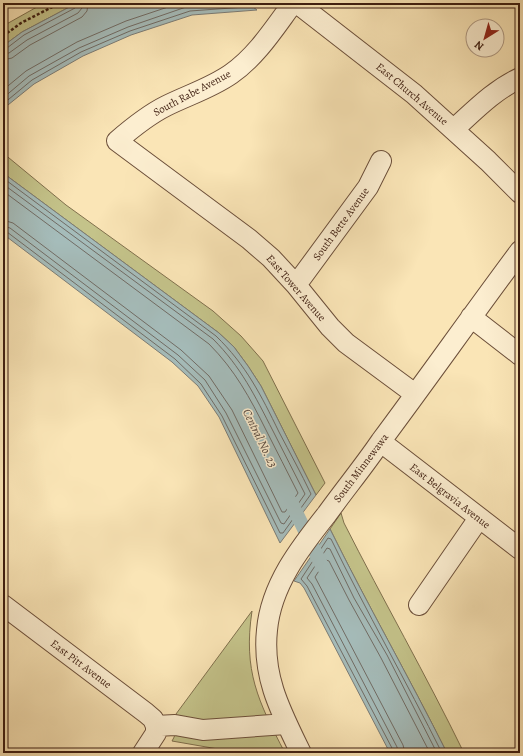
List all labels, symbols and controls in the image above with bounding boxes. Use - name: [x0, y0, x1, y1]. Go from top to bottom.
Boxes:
- north arrow: [465, 18, 505, 58]
- text: N: [472, 37, 487, 54]
- street label: East Church Avenue: [373, 59, 451, 129]
- street label: South Rabe Avenue: [151, 66, 233, 120]
- street label: South Bette Avenue: [309, 184, 373, 264]
- street label: East Tower Avenue: [263, 251, 329, 325]
- water label: Central No. 23: [239, 406, 281, 470]
- street label: South Minnewawa: [330, 430, 393, 506]
- street label: East Belgravia Avenue: [407, 460, 493, 532]
- street label: East Pitt Avenue: [47, 636, 115, 692]

